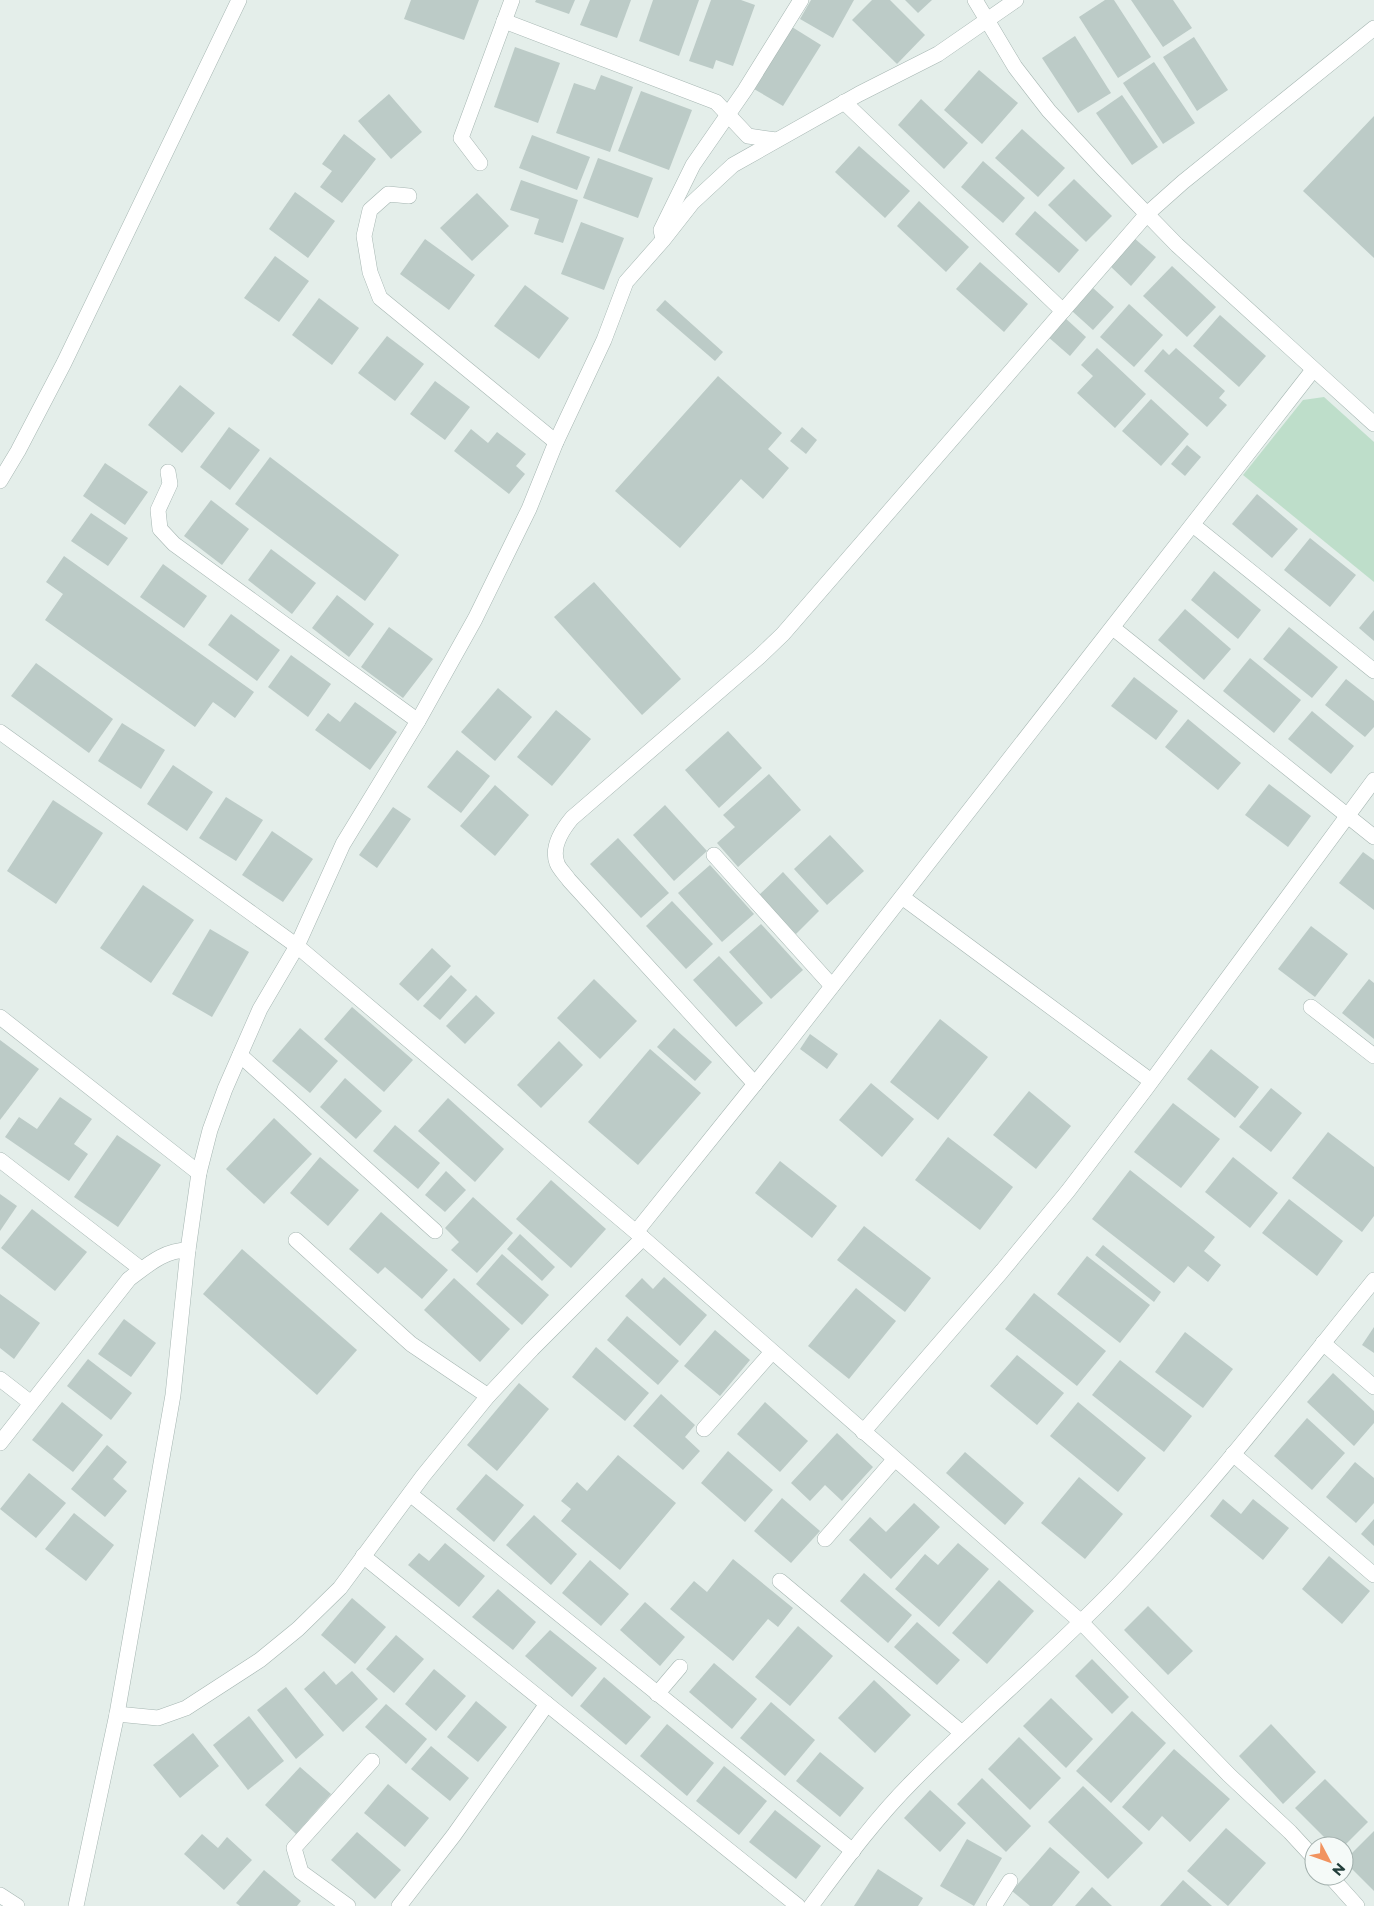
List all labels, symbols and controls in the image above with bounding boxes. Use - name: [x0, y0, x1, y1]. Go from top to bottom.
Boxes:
- north arrow: [1304, 1836, 1354, 1886]
- text: N: [1328, 1859, 1349, 1880]

